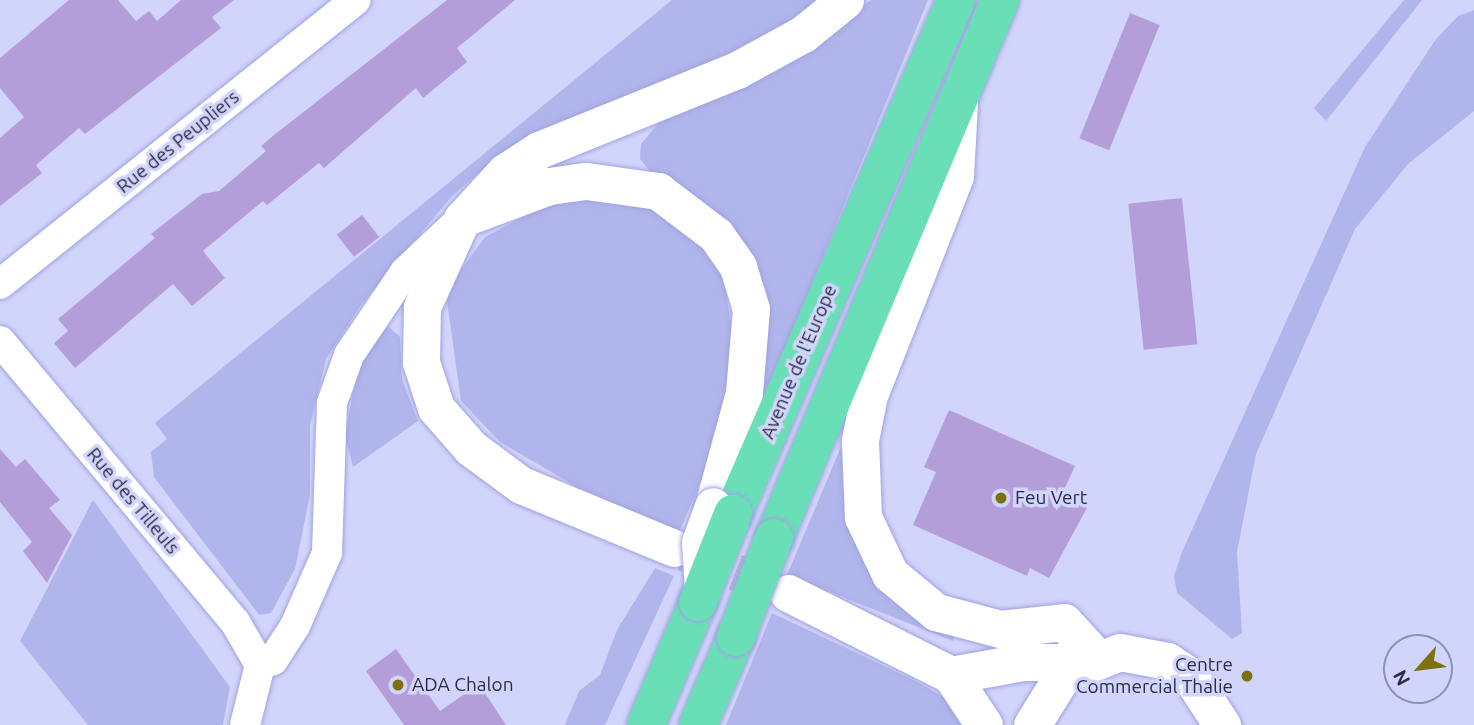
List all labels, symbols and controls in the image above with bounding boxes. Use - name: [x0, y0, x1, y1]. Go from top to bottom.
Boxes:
- street label: Rue des Peupliers: [112, 86, 244, 198]
- street label: Avenue de l'Europe: [756, 282, 842, 442]
- street label: Rue des Tilleuls: [82, 443, 184, 559]
- place label: Feu Vert: [1015, 487, 1087, 509]
- marker: Feu Vert: [993, 490, 1009, 506]
- north arrow: [1383, 634, 1453, 704]
- place label: Centre Commercial Thalie: [1076, 654, 1233, 698]
- text: N: [1388, 666, 1414, 689]
- marker: Centre Commercial Thalie: [1239, 668, 1255, 684]
- place label: ADA Chalon: [412, 674, 513, 696]
- marker: ADA Chalon: [390, 677, 406, 693]

